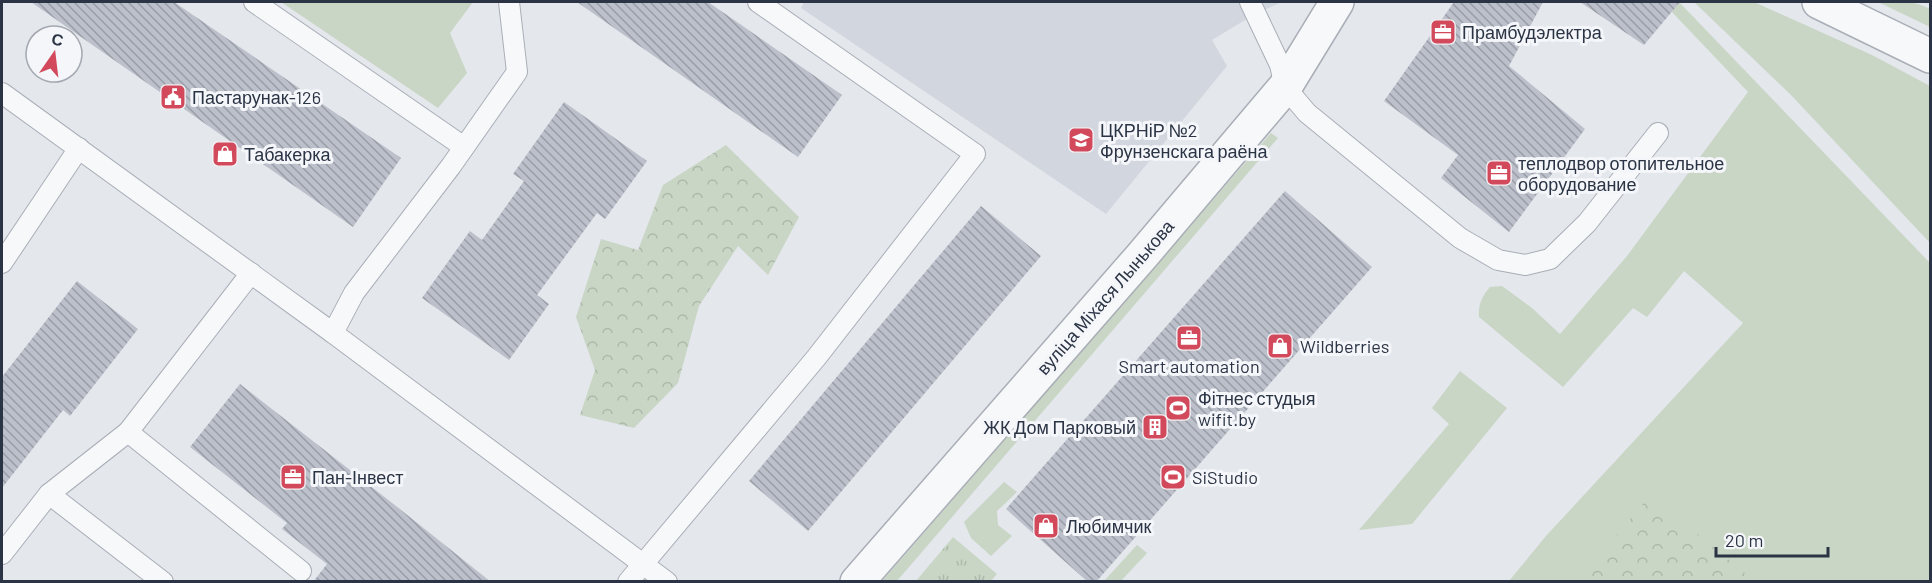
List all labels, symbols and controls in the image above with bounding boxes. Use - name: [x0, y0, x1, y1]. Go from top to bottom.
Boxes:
- office icon: Прамбудэлектра: [1428, 17, 1458, 47]
- place label: Прамбудэлектра: [1462, 21, 1603, 43]
- north arrow: [24, 24, 84, 84]
- text: С: [50, 28, 66, 50]
- public building icon: Пастарунак-126: [158, 82, 188, 112]
- place label: Пастарунак-126: [192, 86, 321, 108]
- place label: ЦКРНіР №2 Фрунзенскага раёна: [1100, 119, 1268, 162]
- school or university icon: ЦКРНіР №2 Фрунзенскага раёна: [1066, 125, 1096, 155]
- shop icon: Табакерка: [210, 139, 240, 169]
- place label: Табакерка: [244, 143, 331, 165]
- place label: теплодвор отопительное оборудование: [1518, 152, 1724, 195]
- office icon: теплодвор отопительное оборудование: [1484, 158, 1514, 188]
- street label: вуліца Міхася Лынькова: [1032, 214, 1179, 379]
- office icon: Smart automation: [1174, 323, 1204, 353]
- shop icon: Wildberries: [1265, 331, 1295, 361]
- place label: Wildberries: [1300, 335, 1389, 357]
- place label: Smart automation: [1118, 355, 1260, 377]
- place label: Фітнес студыя wifit.by: [1198, 387, 1316, 430]
- sports icon: Фітнес студыя wifit.by: [1163, 393, 1193, 423]
- building icon: ЖК Дом Парковый: [1140, 412, 1170, 442]
- place label: ЖК Дом Парковый: [983, 416, 1136, 438]
- office icon: Пан-Інвест: [278, 462, 308, 492]
- sports icon: SiStudio: [1158, 462, 1188, 492]
- place label: Пан-Інвест: [312, 466, 404, 488]
- place label: SiStudio: [1192, 466, 1258, 488]
- shop icon: Любимчик: [1031, 511, 1061, 541]
- place label: Любимчик: [1066, 515, 1151, 537]
- scale bar: [1716, 520, 1828, 558]
- text: 20 m: [1725, 529, 1763, 551]

